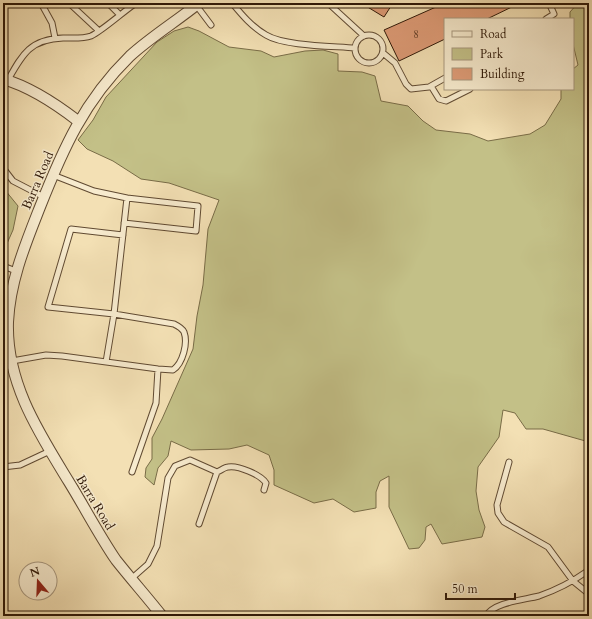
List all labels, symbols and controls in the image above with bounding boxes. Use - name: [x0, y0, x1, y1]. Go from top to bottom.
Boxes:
- legend: [444, 18, 574, 90]
- text: Road: [480, 26, 507, 42]
- house number: 8: [413, 27, 419, 42]
- text: Park: [480, 46, 504, 62]
- text: Building: [480, 66, 525, 82]
- street label: Barra Road: [18, 148, 58, 212]
- street label: Barra Road: [72, 471, 119, 534]
- north arrow: [18, 561, 58, 601]
- text: N: [28, 563, 42, 581]
- scale bar: [446, 575, 515, 601]
- text: 50 m: [452, 581, 479, 597]

